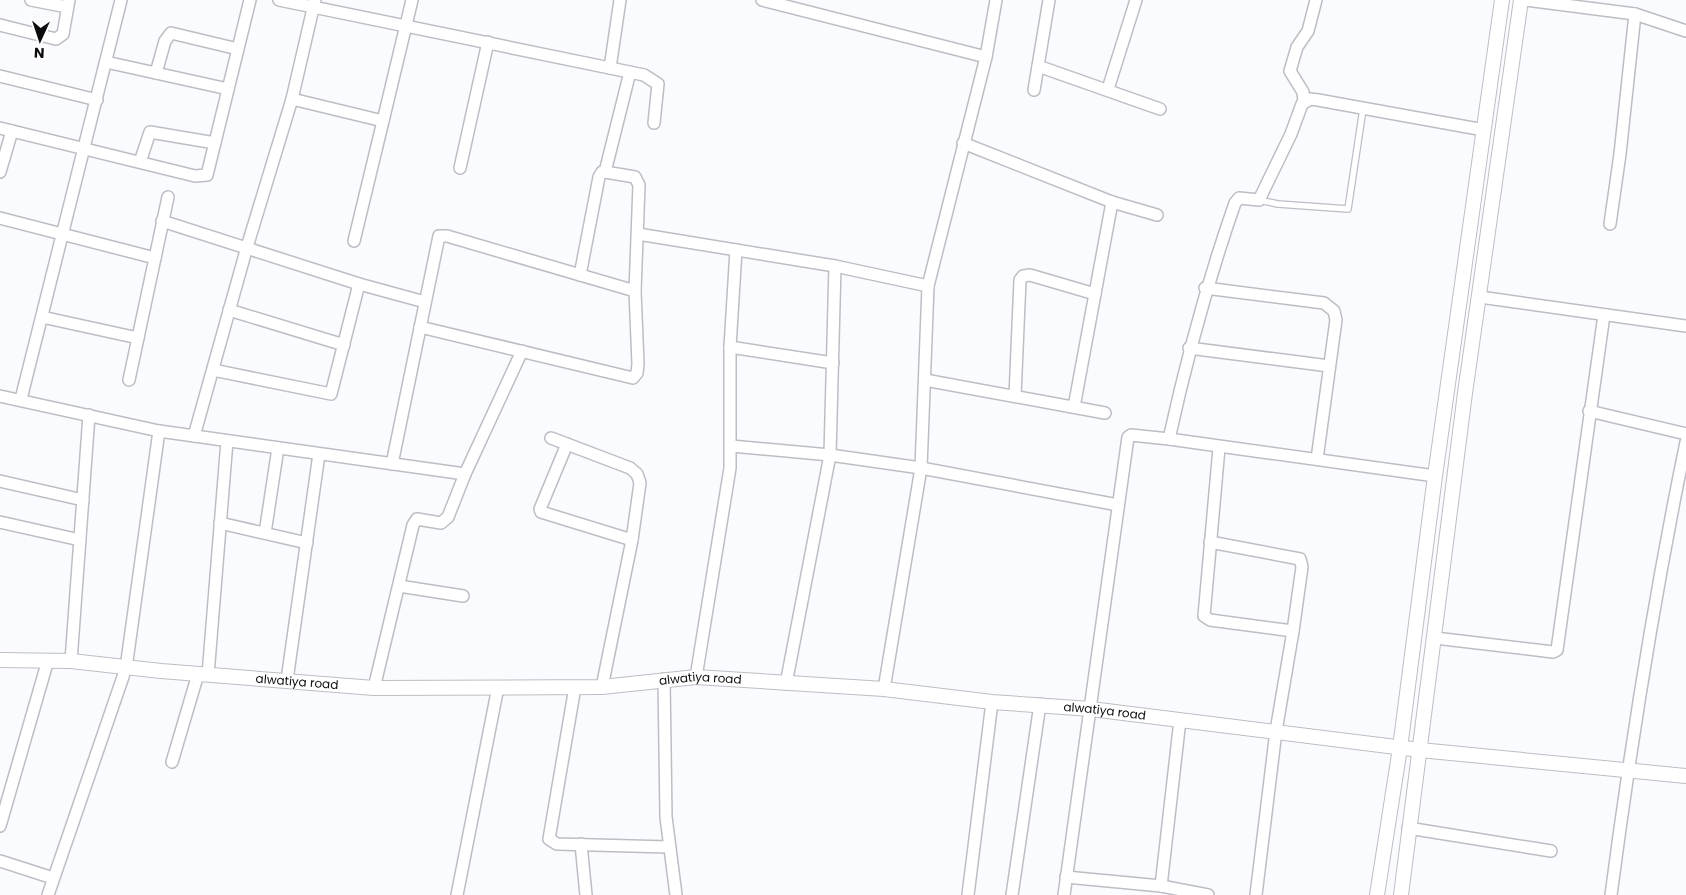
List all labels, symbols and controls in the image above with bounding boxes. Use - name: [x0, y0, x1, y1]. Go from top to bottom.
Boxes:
- north arrow: [15, 15, 65, 65]
- text: N: [34, 43, 45, 63]
- street label: alwatiya road: [658, 668, 742, 689]
- street label: alwatiya road: [255, 670, 339, 693]
- street label: alwatiya road: [1063, 698, 1147, 724]

